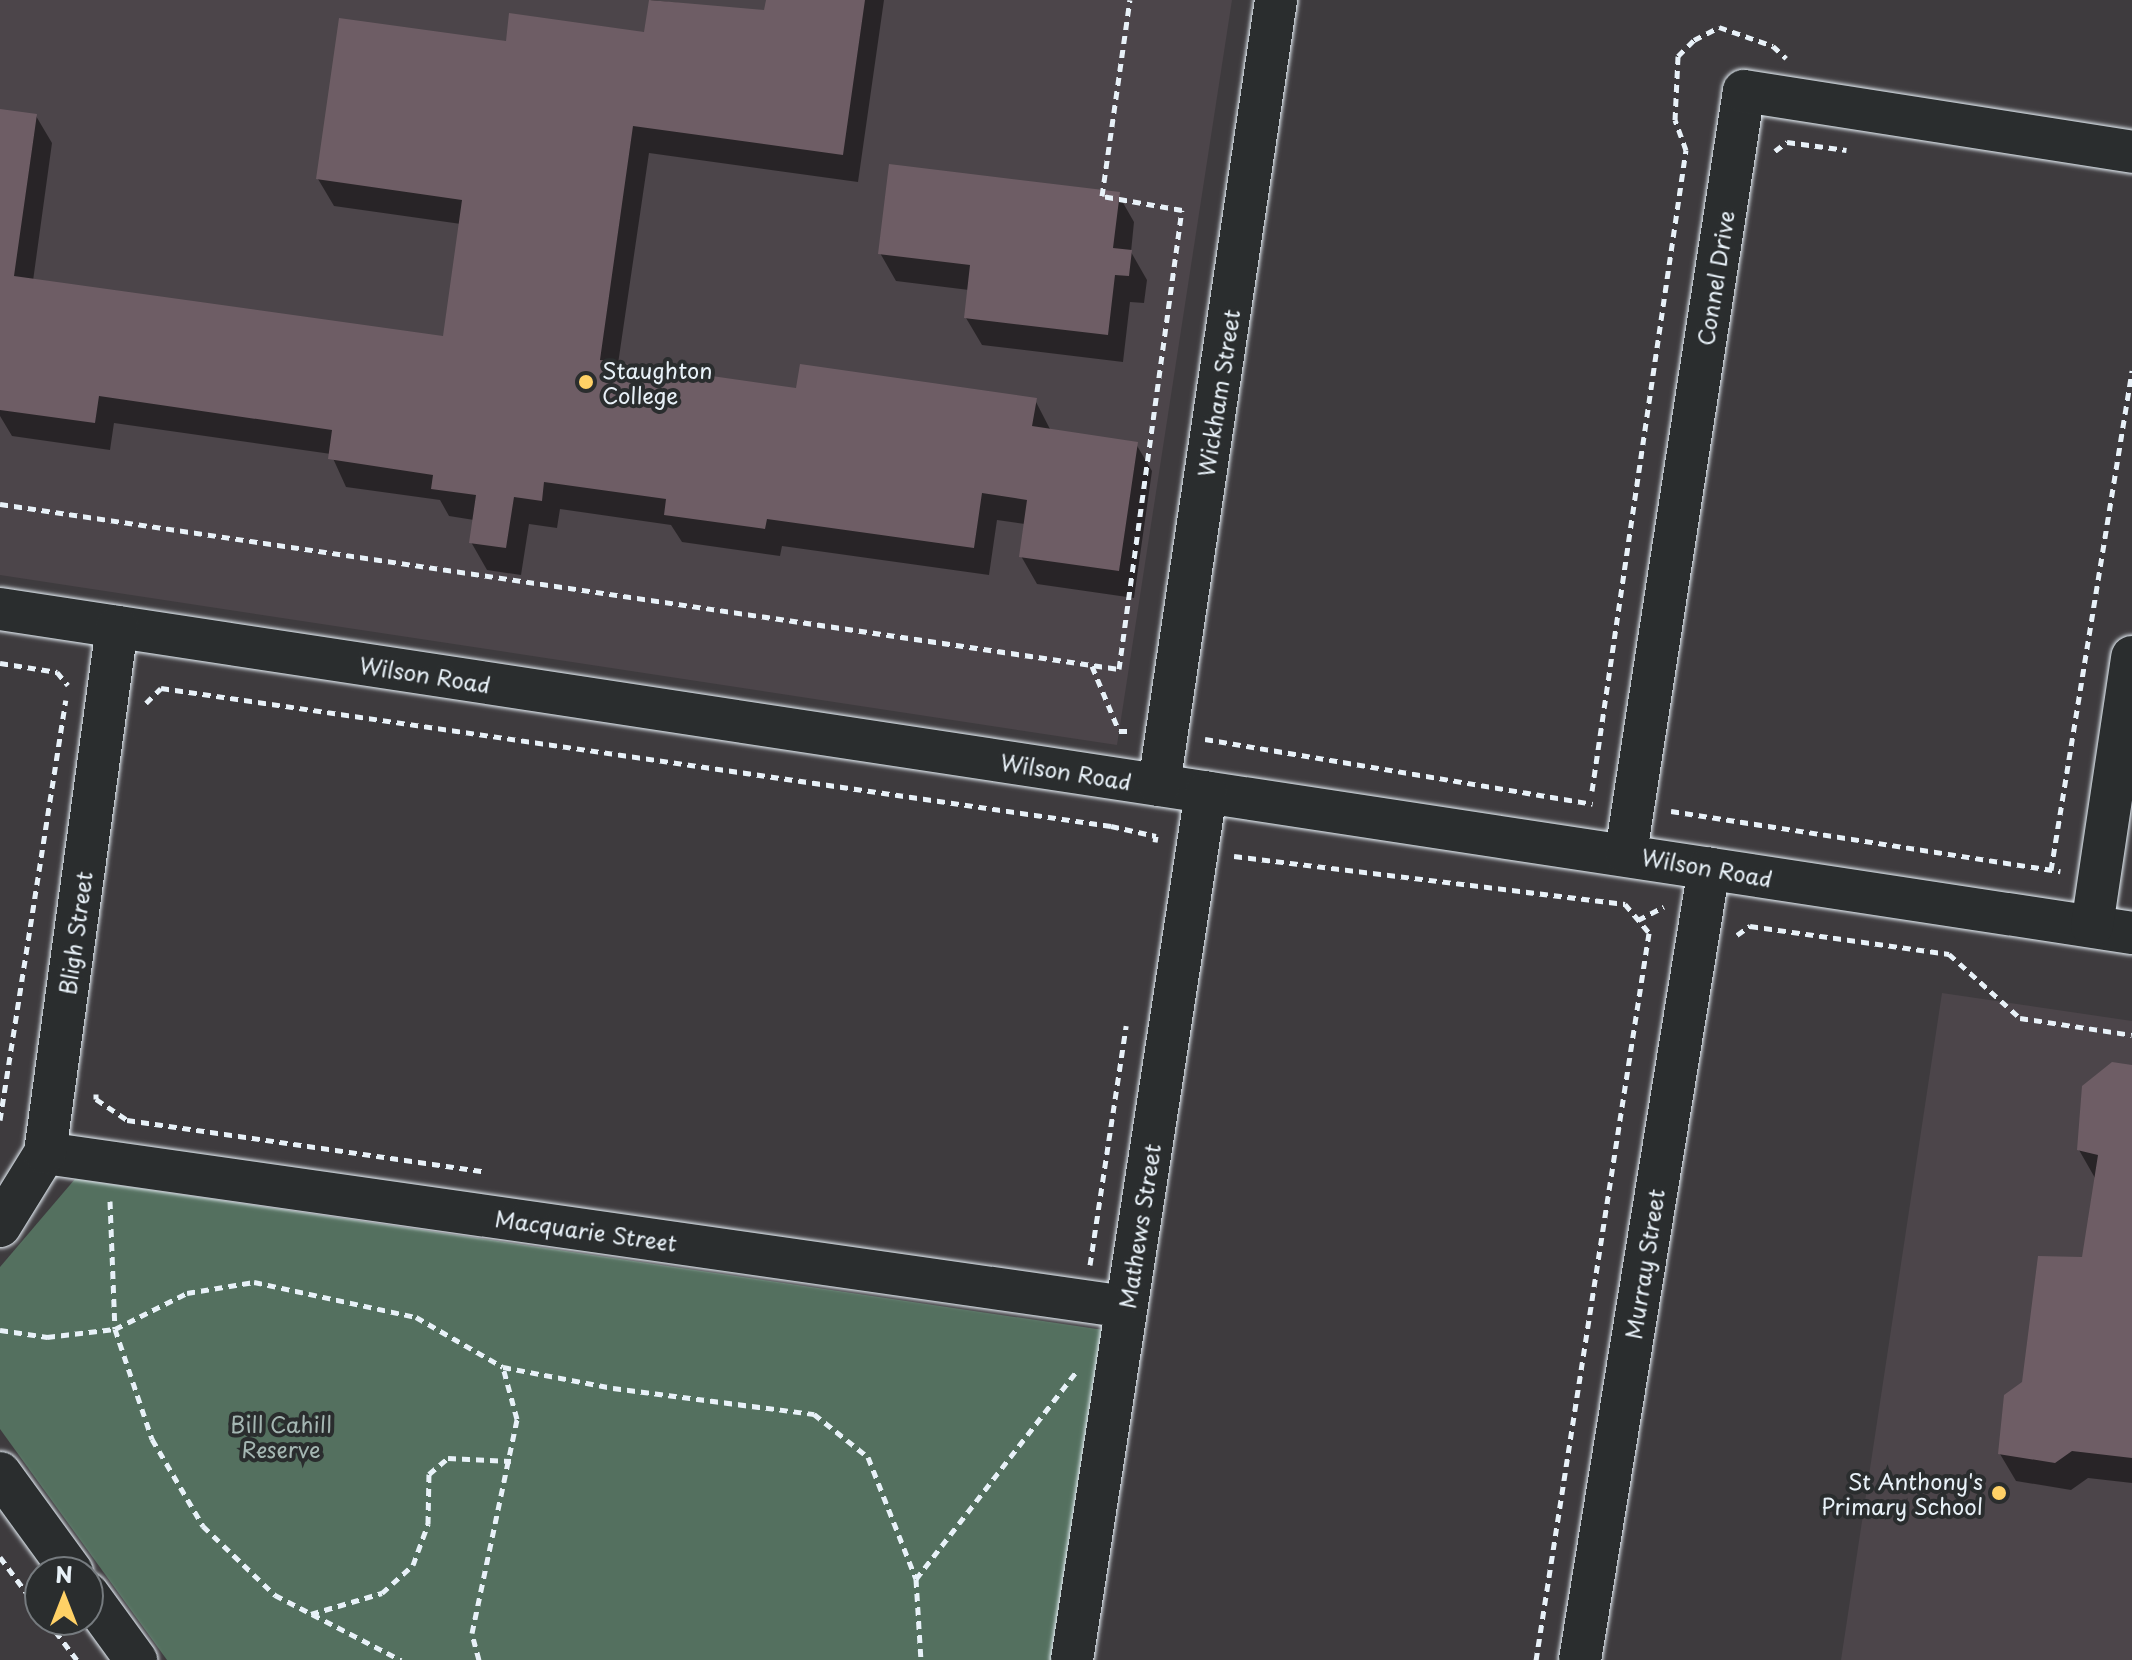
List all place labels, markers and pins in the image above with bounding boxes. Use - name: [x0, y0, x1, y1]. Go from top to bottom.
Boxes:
- place label: Staughton College: [602, 356, 712, 408]
- marker: Staughton College: [577, 373, 595, 391]
- place label: St Anthony's Primary School: [1821, 1467, 1983, 1518]
- marker: St Anthony's Primary School: [1990, 1484, 2008, 1502]

